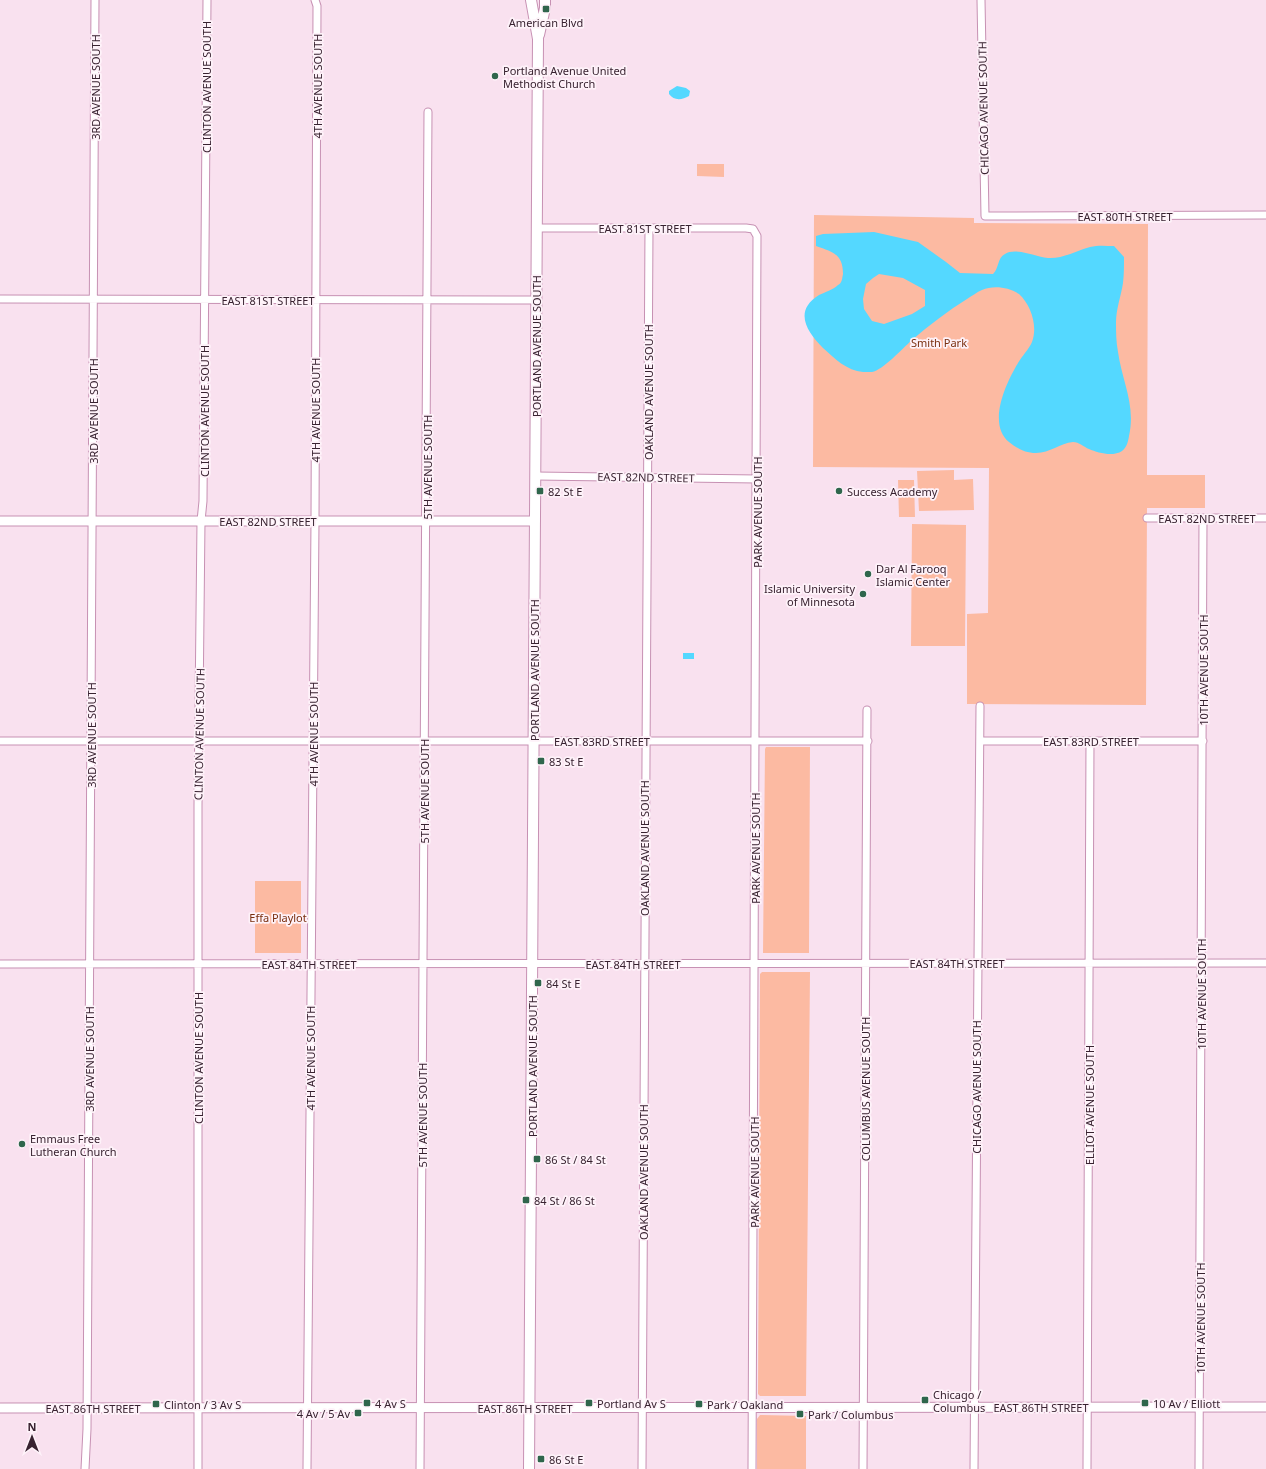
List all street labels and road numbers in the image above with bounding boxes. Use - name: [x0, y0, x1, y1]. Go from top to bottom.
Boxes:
- street label: CLINTON AVENUE SOUTH: [199, 21, 214, 153]
- street label: 4TH AVENUE SOUTH: [310, 33, 325, 139]
- street label: 3RD AVENUE SOUTH: [88, 34, 103, 140]
- street label: CHICAGO AVENUE SOUTH: [974, 41, 992, 175]
- street label: EAST 80TH STREET: [1077, 209, 1173, 224]
- street label: EAST 81ST STREET: [598, 221, 692, 236]
- street label: PORTLAND AVENUE SOUTH: [529, 275, 544, 417]
- street label: EAST 81ST STREET: [221, 293, 315, 308]
- street label: OAKLAND AVENUE SOUTH: [641, 324, 656, 460]
- street label: CLINTON AVENUE SOUTH: [197, 345, 212, 477]
- street label: 4TH AVENUE SOUTH: [308, 357, 323, 463]
- street label: 3RD AVENUE SOUTH: [86, 358, 101, 464]
- street label: 5TH AVENUE SOUTH: [420, 414, 435, 520]
- street label: PARK AVENUE SOUTH: [750, 456, 765, 568]
- street label: EAST 82ND STREET: [597, 469, 695, 485]
- street label: EAST 82ND STREET: [1158, 511, 1256, 526]
- street label: EAST 82ND STREET: [219, 514, 317, 529]
- street label: PORTLAND AVENUE SOUTH: [527, 599, 542, 741]
- street label: 10TH AVENUE SOUTH: [1196, 614, 1211, 726]
- street label: CLINTON AVENUE SOUTH: [190, 668, 208, 800]
- street label: 4TH AVENUE SOUTH: [306, 681, 321, 787]
- street label: 3RD AVENUE SOUTH: [84, 682, 99, 788]
- street label: EAST 83RD STREET: [554, 734, 650, 749]
- street label: EAST 83RD STREET: [1043, 734, 1139, 749]
- street label: 5TH AVENUE SOUTH: [417, 738, 432, 844]
- street label: OAKLAND AVENUE SOUTH: [637, 780, 652, 916]
- street label: PARK AVENUE SOUTH: [748, 792, 763, 904]
- street label: 10TH AVENUE SOUTH: [1194, 938, 1209, 1050]
- street label: EAST 84TH STREET: [909, 956, 1005, 971]
- street label: EAST 84TH STREET: [261, 957, 357, 972]
- street label: EAST 84TH STREET: [585, 957, 681, 972]
- street label: CLINTON AVENUE SOUTH: [191, 992, 206, 1124]
- street label: PORTLAND AVENUE SOUTH: [525, 995, 540, 1137]
- street label: 4TH AVENUE SOUTH: [303, 1005, 318, 1111]
- street label: 3RD AVENUE SOUTH: [82, 1006, 97, 1112]
- street label: COLUMBUS AVENUE SOUTH: [858, 1017, 873, 1161]
- street label: CHICAGO AVENUE SOUTH: [969, 1020, 984, 1154]
- street label: ELLIOT AVENUE SOUTH: [1082, 1045, 1097, 1165]
- street label: 5TH AVENUE SOUTH: [415, 1062, 430, 1168]
- street label: OAKLAND AVENUE SOUTH: [636, 1104, 651, 1240]
- street label: PARK AVENUE SOUTH: [747, 1116, 762, 1228]
- street label: 10TH AVENUE SOUTH: [1193, 1262, 1208, 1374]
- street label: EAST 86TH STREET: [993, 1400, 1089, 1415]
- street label: EAST 86TH STREET: [45, 1401, 141, 1416]
- street label: EAST 86TH STREET: [477, 1401, 573, 1416]

